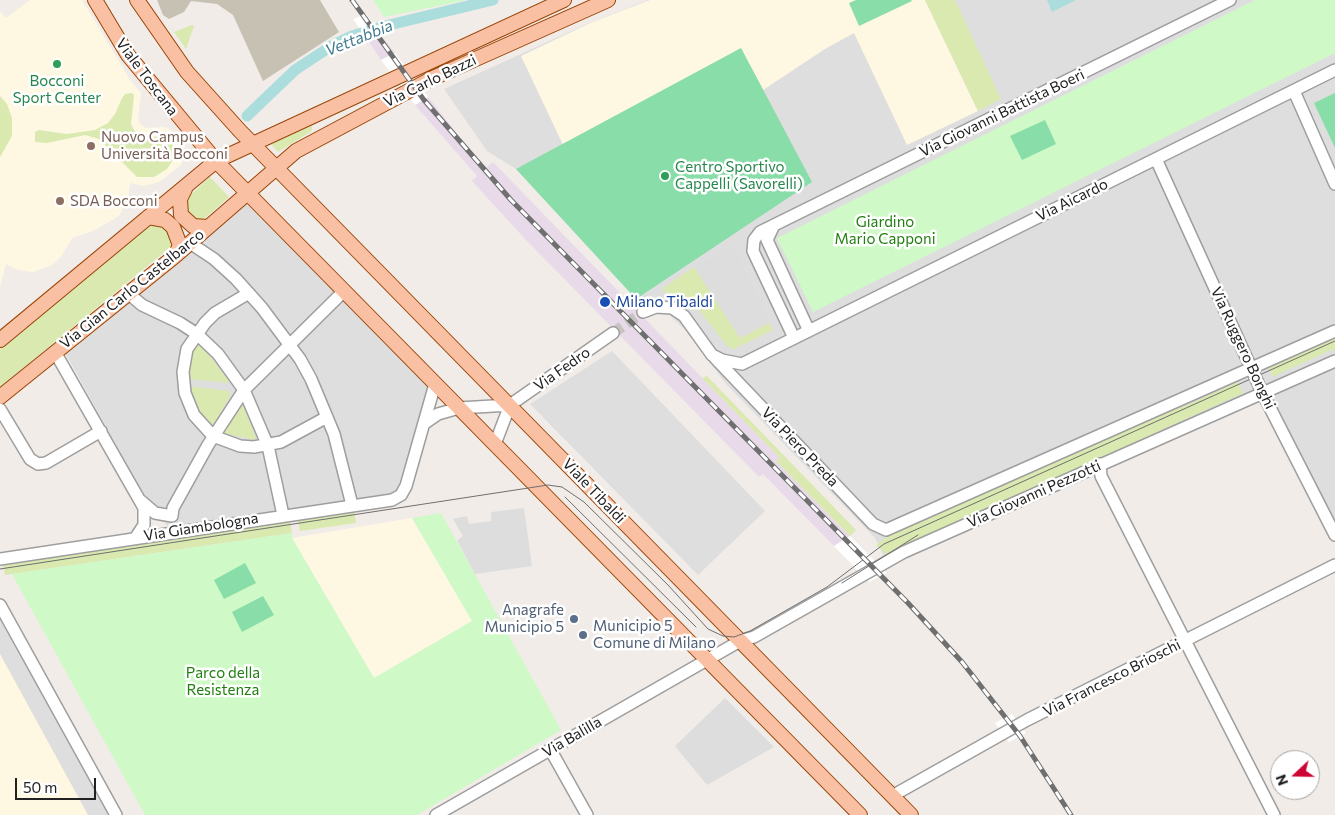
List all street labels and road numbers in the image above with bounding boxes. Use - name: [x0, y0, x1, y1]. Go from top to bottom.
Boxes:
- street label: Viale Toscana: [112, 35, 182, 119]
- street label: Via Carlo Bazzi: [381, 51, 479, 111]
- street label: Via Giovanni Battista Boeri: [917, 65, 1087, 161]
- street label: Via Aicardo: [1033, 175, 1111, 225]
- street label: Via Gian Carlo Castelbarco: [56, 225, 208, 353]
- street label: Via Ruggero Bonghi: [1207, 284, 1279, 412]
- street label: Via Fedro: [530, 343, 594, 395]
- street label: Via Piero Preda: [758, 404, 842, 490]
- street label: Viale Tibaldi: [559, 455, 629, 527]
- street label: Via Giovanni Pezzotti: [964, 456, 1104, 532]
- street label: Via Giambologna: [142, 509, 260, 545]
- street label: Via Francesco Brioschi: [1040, 635, 1184, 721]
- street label: Via Balilla: [539, 713, 605, 761]

